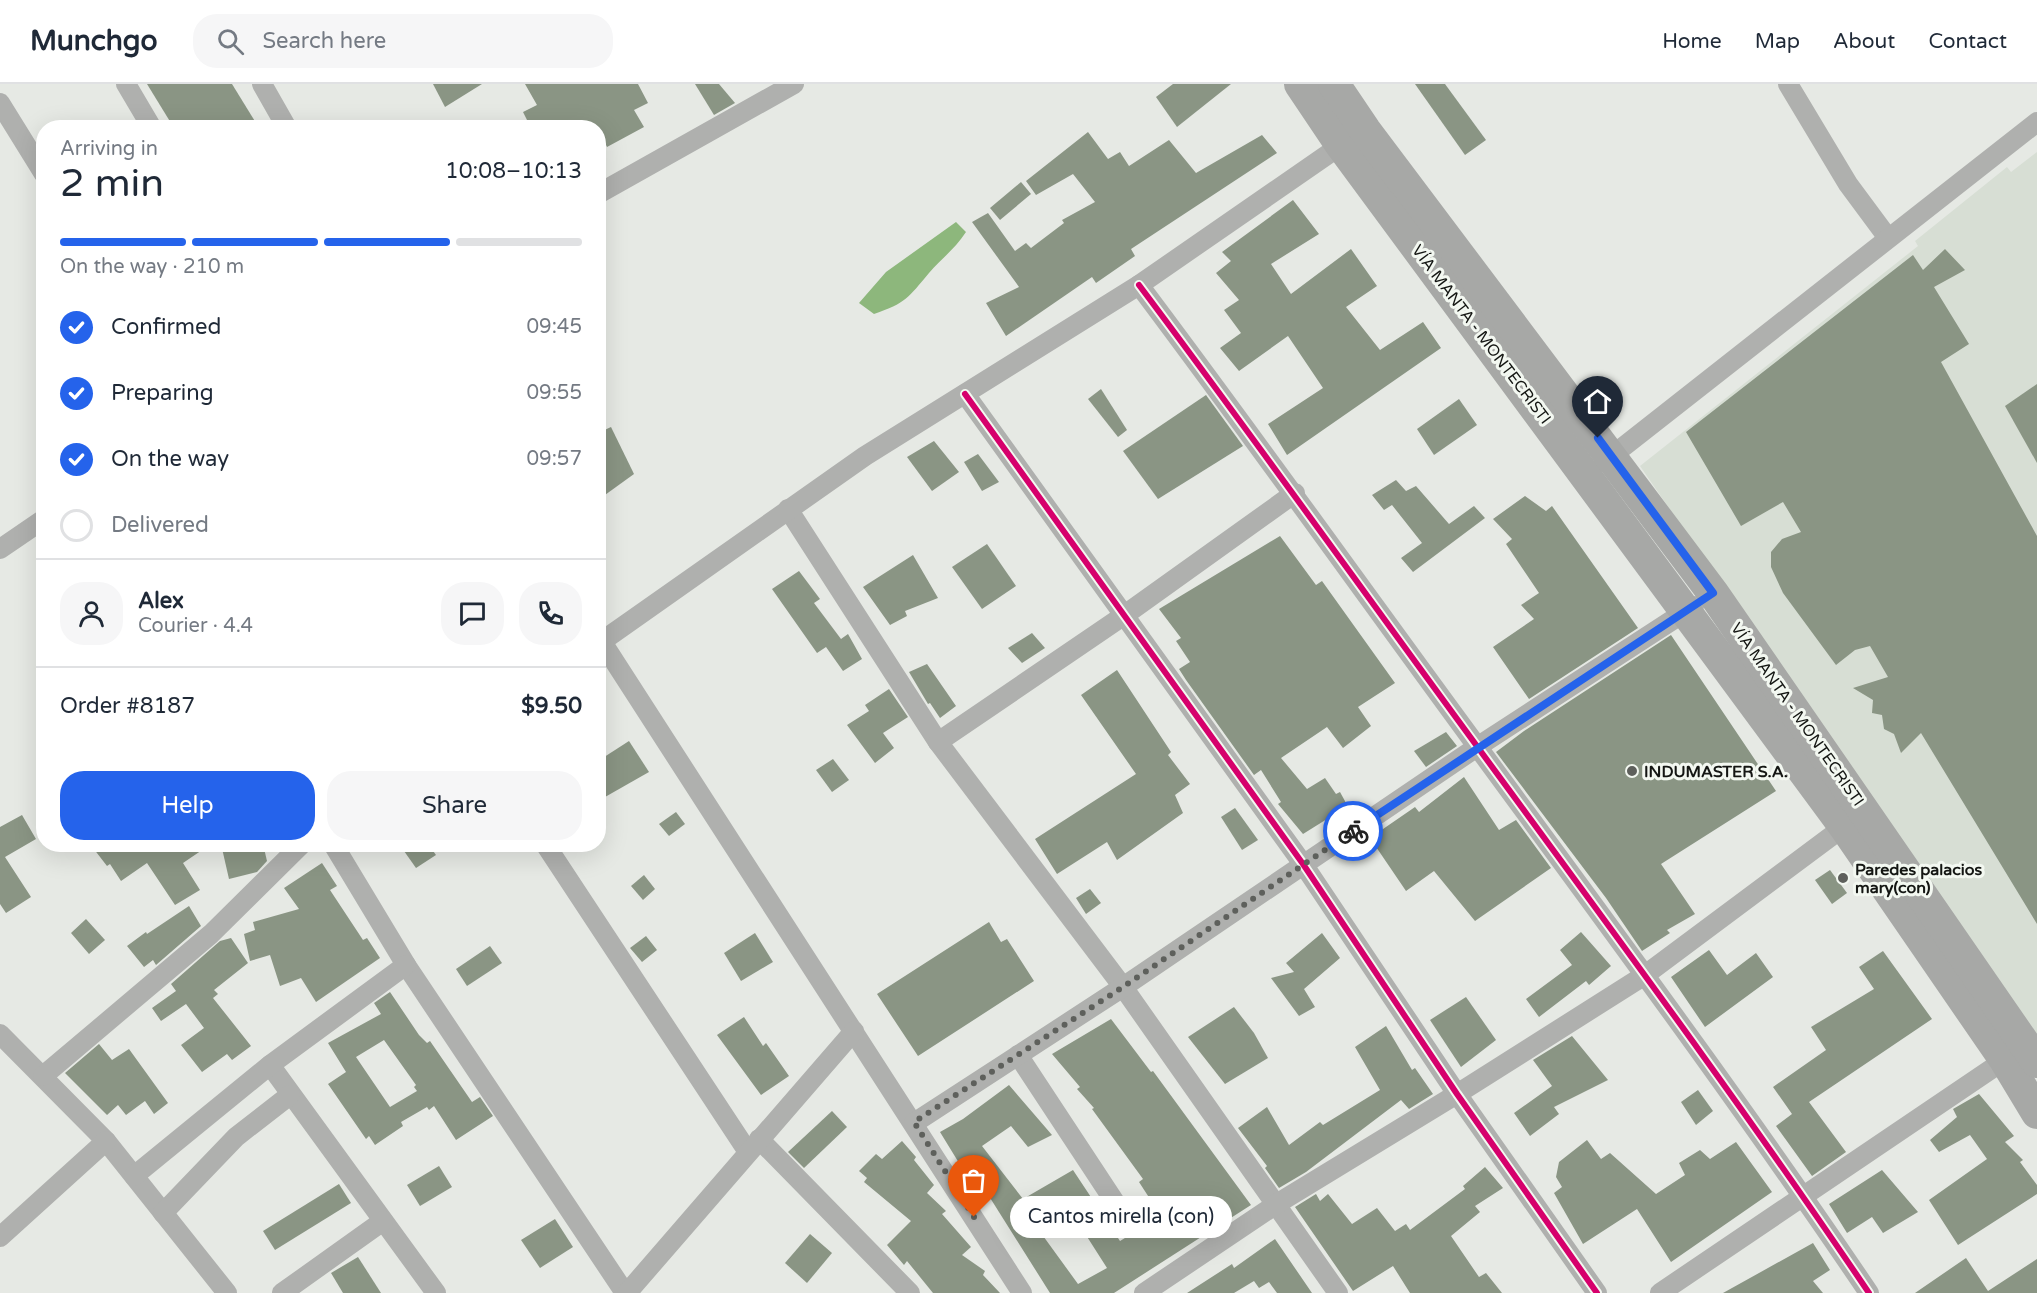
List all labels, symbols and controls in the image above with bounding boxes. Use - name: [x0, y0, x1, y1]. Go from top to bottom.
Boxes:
- search box: [193, 14, 613, 68]
- text: Munchgo: [30, 24, 157, 58]
- icon: search: [214, 25, 247, 58]
- text: Search here: [262, 28, 386, 54]
- text: Home: [1662, 29, 1722, 54]
- text: Map: [1755, 29, 1800, 54]
- text: About: [1833, 29, 1895, 54]
- text: Contact: [1928, 29, 2007, 54]
- text: Arriving in: [60, 137, 158, 161]
- text: 10:08–10:13: [445, 158, 582, 184]
- text: 2 min: [60, 160, 164, 207]
- street label: VÍA MANTA - MONTECRISTI: [1407, 241, 1555, 428]
- text: On the way · 210 m: [60, 255, 244, 279]
- icon: check: [60, 311, 93, 344]
- text: Confirmed: [111, 314, 221, 340]
- text: 09:45: [527, 315, 582, 339]
- pin: [1572, 376, 1623, 438]
- icon: check: [60, 377, 93, 410]
- text: Preparing: [111, 380, 214, 406]
- text: 09:55: [527, 381, 582, 405]
- icon: home: [1581, 385, 1614, 418]
- icon: check: [60, 443, 93, 476]
- text: On the way: [111, 446, 229, 472]
- text: 09:57: [527, 447, 582, 471]
- text: Delivered: [111, 512, 209, 538]
- button: person: [60, 582, 123, 645]
- button: chat: [441, 582, 504, 645]
- button: phone: [519, 582, 582, 645]
- text: Alex: [138, 588, 184, 614]
- text: Courier · 4.4: [138, 614, 253, 638]
- street label: VÍA MANTA - MONTECRISTI: [1726, 619, 1868, 810]
- text: Order #8187: [60, 693, 195, 719]
- text: $9.50: [521, 693, 582, 719]
- place label: INDUMASTER S.A.: [1644, 762, 1788, 782]
- marker: INDUMASTER S.A.: [1625, 764, 1639, 778]
- button: Help: [60, 771, 315, 840]
- button: Share: [327, 771, 582, 840]
- courier: [1323, 801, 1383, 861]
- icon: bike: [1337, 815, 1370, 848]
- place label: Paredes palacios mary(con): [1855, 860, 1983, 898]
- marker: Paredes palacios mary(con): [1836, 871, 1850, 885]
- pin: [948, 1155, 999, 1217]
- icon: bag: [957, 1164, 990, 1197]
- callout: Cantos mirella (con): [1010, 1196, 1232, 1238]
- text: Cantos mirella (con): [1028, 1205, 1214, 1229]

